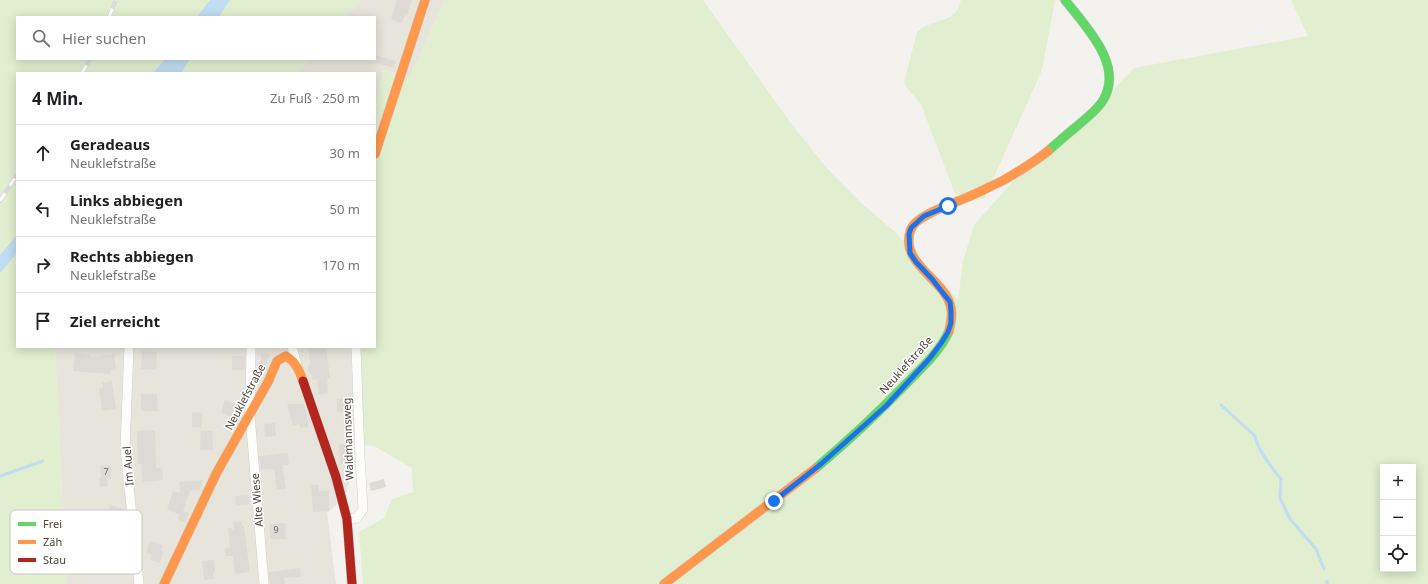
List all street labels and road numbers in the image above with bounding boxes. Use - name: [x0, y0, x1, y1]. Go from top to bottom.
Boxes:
- street label: Neuklefstraße: [876, 333, 936, 397]
- street label: Neuklefstraße: [221, 361, 268, 432]
- street label: Waldmannsweg: [339, 397, 356, 481]
- street label: Im Auel: [119, 446, 136, 486]
- street label: Alte Wiese: [247, 473, 266, 527]

